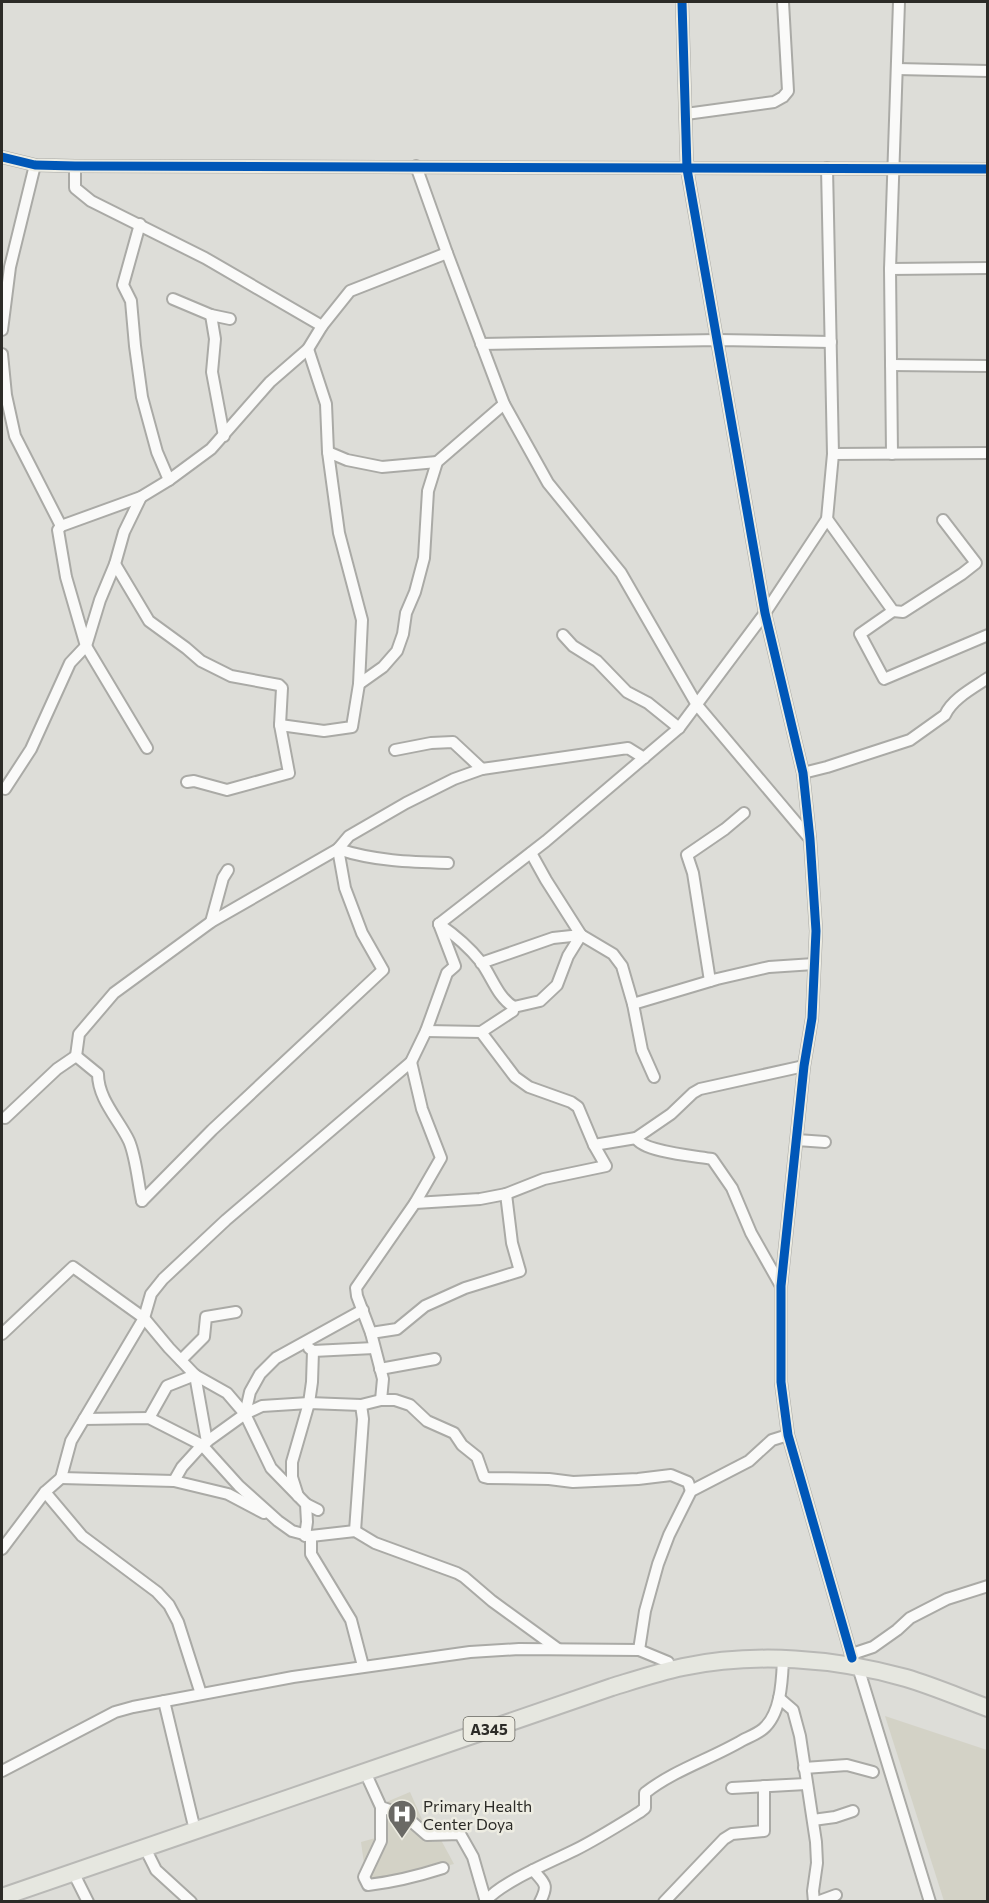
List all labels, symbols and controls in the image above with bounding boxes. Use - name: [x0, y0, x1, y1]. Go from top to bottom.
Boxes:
- road number: A345: [464, 1717, 514, 1741]
- place label: Primary Health Center Doya: [423, 1796, 532, 1833]
- hospital icon: Primary Health Center Doya: [386, 1798, 418, 1840]

